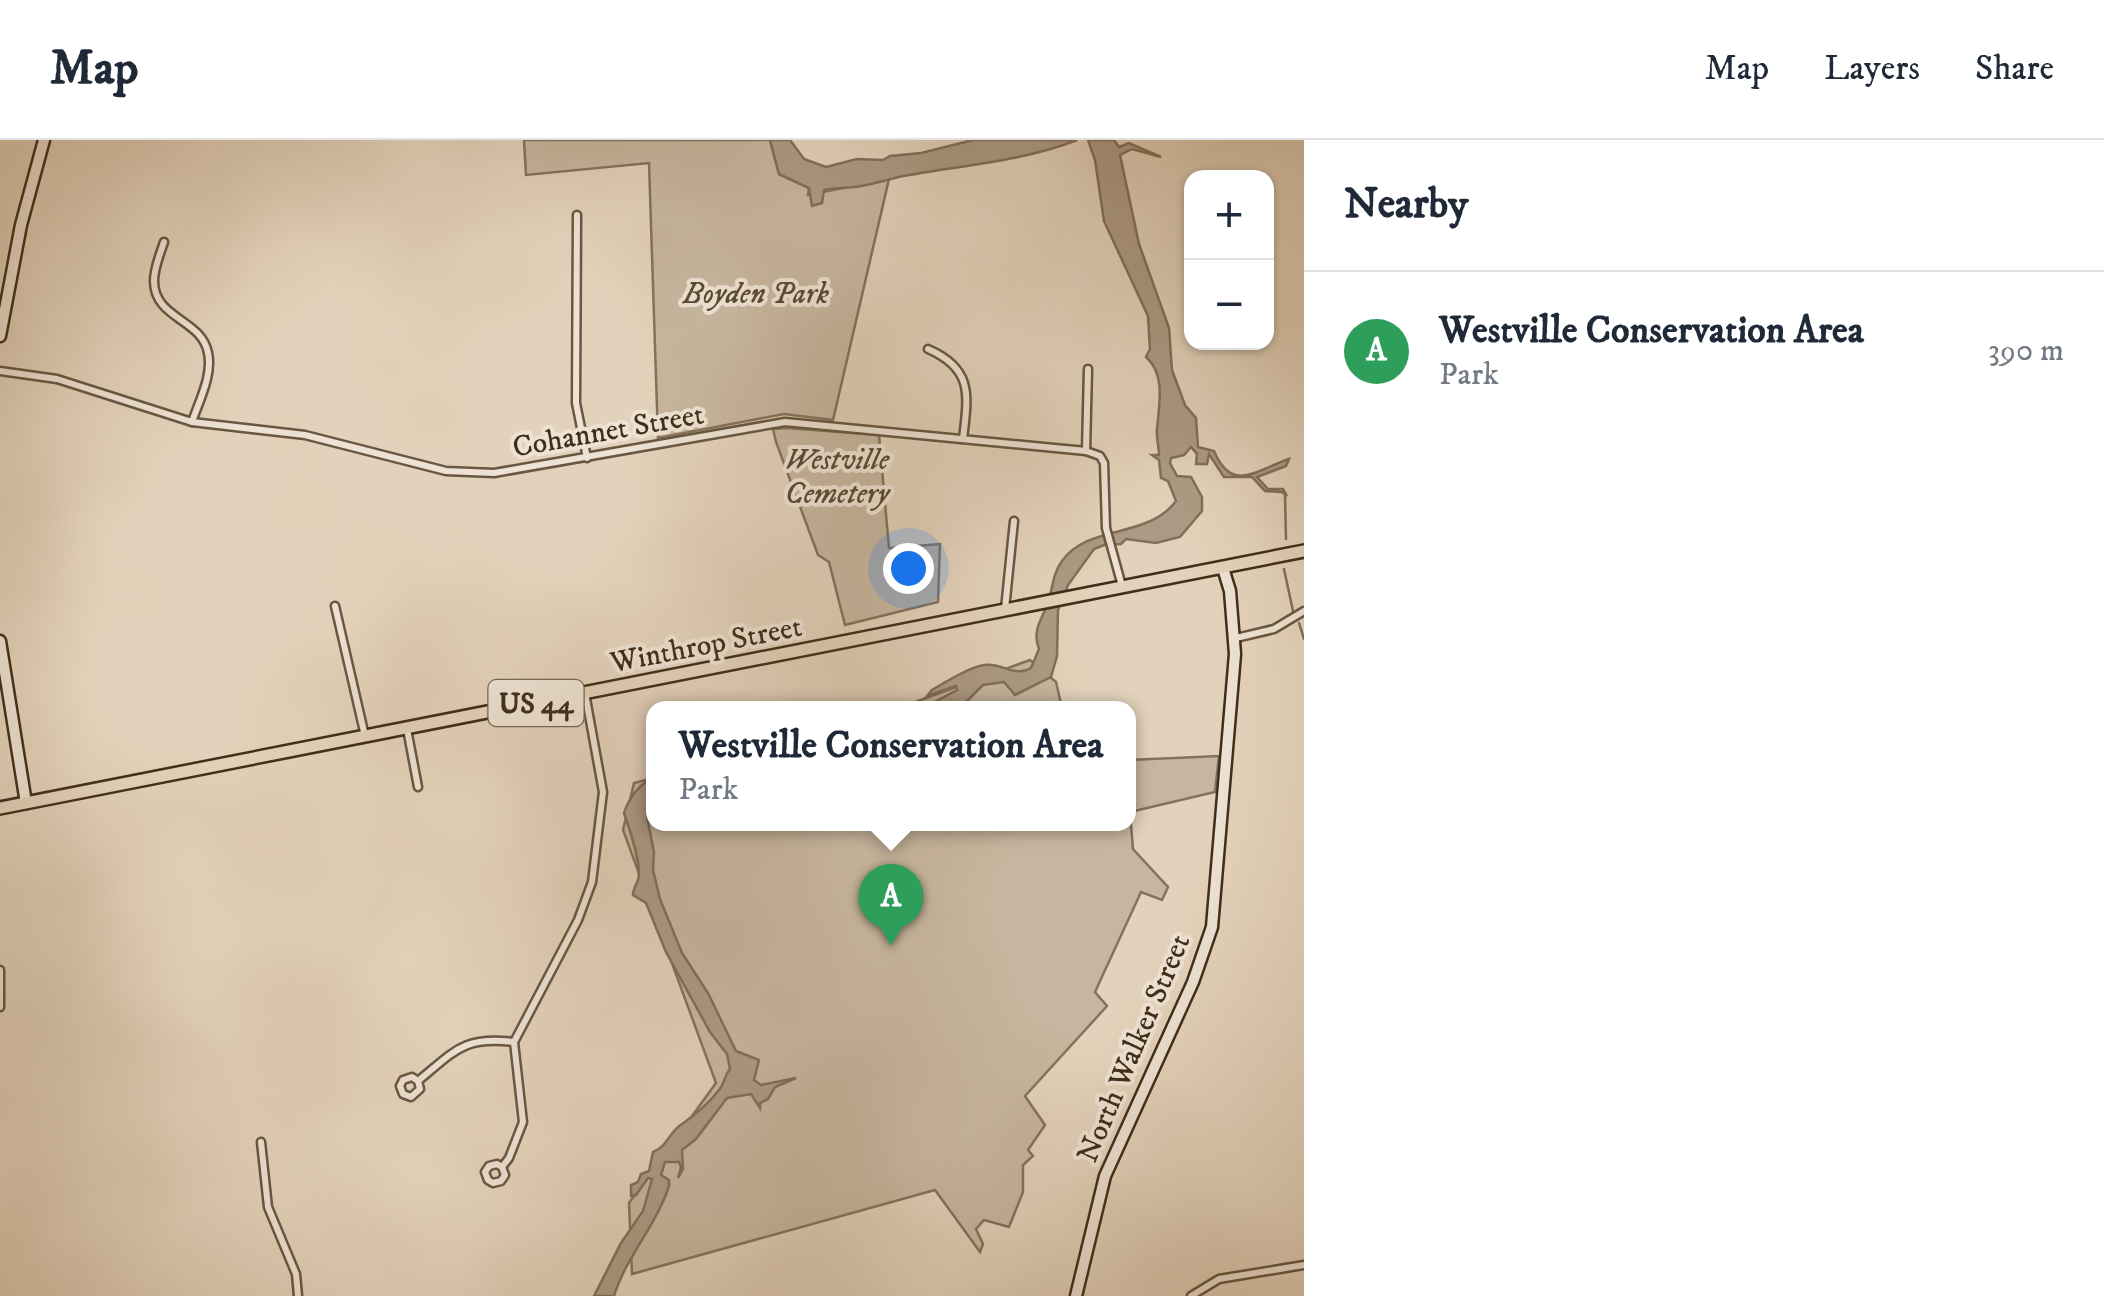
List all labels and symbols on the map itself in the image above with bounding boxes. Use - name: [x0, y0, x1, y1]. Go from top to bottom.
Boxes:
- park label: Boyden Park: [682, 276, 829, 313]
- street label: Cohannet Street: [510, 396, 707, 467]
- park label: Westville Cemetery: [785, 442, 892, 513]
- your location: [883, 543, 934, 594]
- street label: Winthrop Street: [606, 609, 805, 682]
- road number: US 44: [488, 680, 584, 726]
- pin: A: [858, 864, 924, 946]
- street label: North Walker Street: [1070, 929, 1199, 1168]

